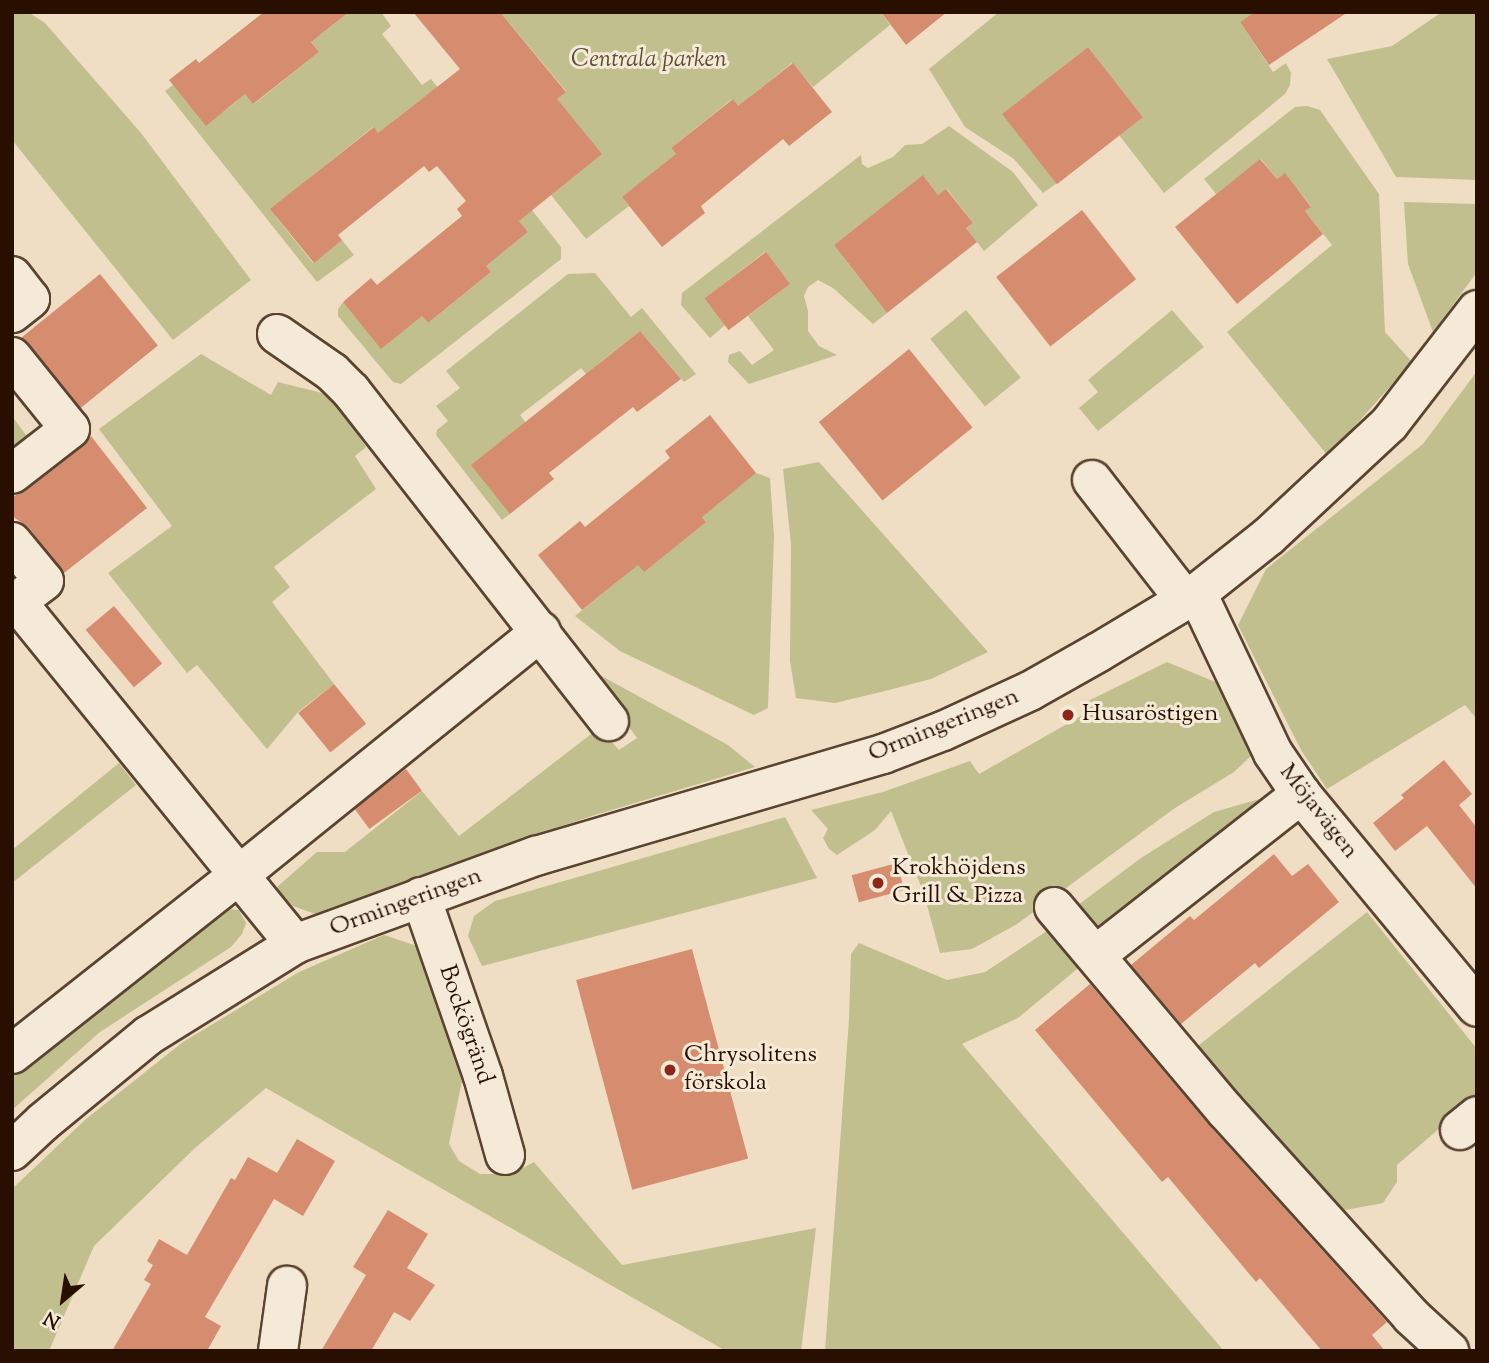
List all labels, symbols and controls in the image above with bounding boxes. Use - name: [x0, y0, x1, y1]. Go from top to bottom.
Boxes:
- park label: Centrala parken: [571, 47, 727, 75]
- street label: Ormingeringen: [865, 683, 1023, 769]
- place label: Husaröstigen: [1082, 701, 1218, 729]
- marker: Husaröstigen: [1060, 707, 1076, 723]
- street label: Möjavägen: [1272, 759, 1364, 865]
- place label: Krokhöjdens Grill & Pizza: [892, 855, 1026, 911]
- street label: Ormingeringen: [326, 862, 486, 944]
- marker: Krokhöjdens Grill & Pizza: [870, 875, 886, 891]
- street label: Bockögränd: [431, 962, 499, 1088]
- place label: Chrysolitens förskola: [684, 1042, 817, 1098]
- marker: Chrysolitens förskola: [662, 1062, 678, 1078]
- north arrow: [28, 1265, 98, 1335]
- text: N: [39, 1303, 66, 1334]

